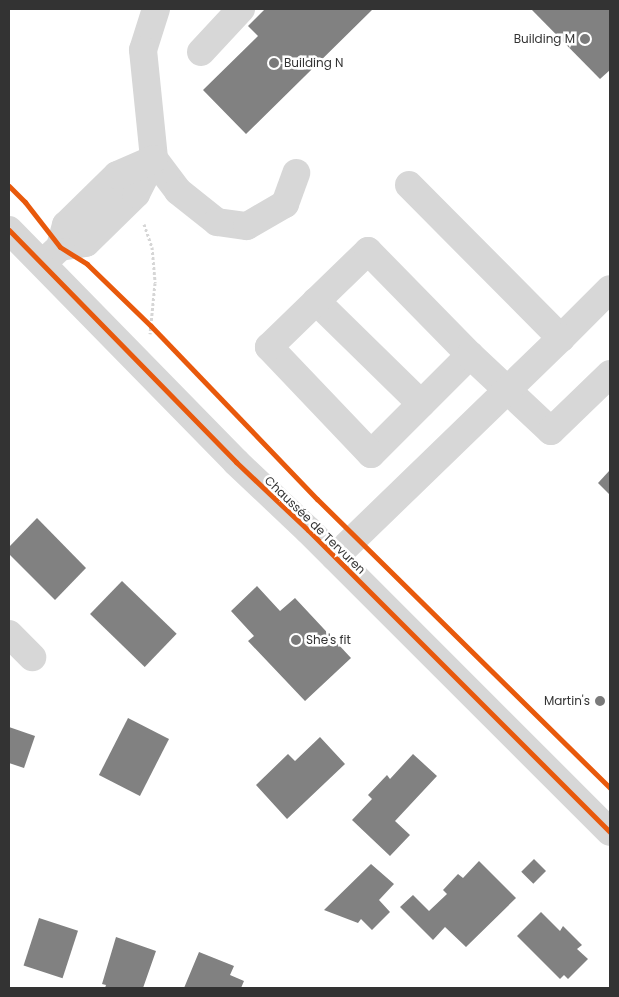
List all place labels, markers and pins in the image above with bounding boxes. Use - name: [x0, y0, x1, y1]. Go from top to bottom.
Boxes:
- place label: Building M: [514, 32, 575, 46]
- marker: Building M: [579, 33, 591, 45]
- place label: Building N: [284, 56, 343, 70]
- marker: Building N: [268, 57, 280, 69]
- place label: She's fit: [306, 633, 351, 647]
- marker: She's fit: [290, 634, 302, 646]
- place label: Martin's: [544, 694, 590, 708]
- marker: Martin's: [594, 695, 606, 707]

